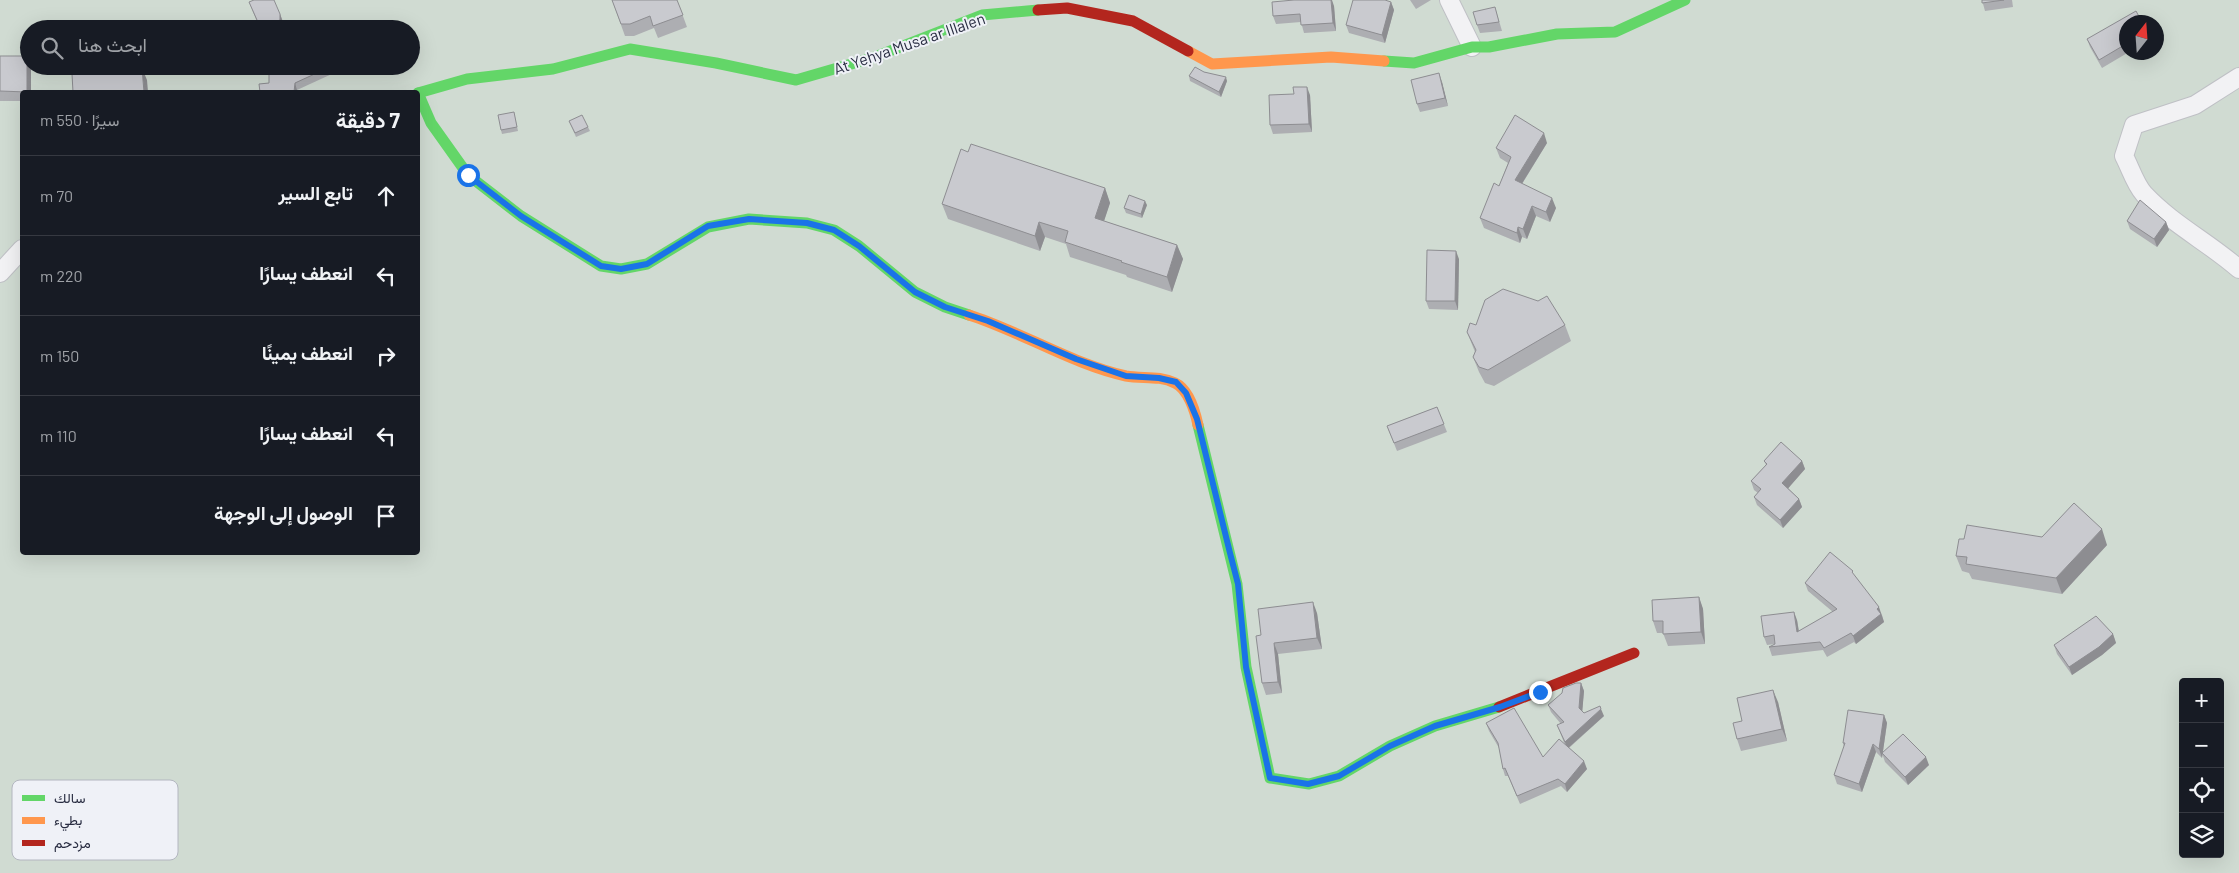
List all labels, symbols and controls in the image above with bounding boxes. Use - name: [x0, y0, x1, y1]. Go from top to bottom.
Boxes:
- street label: At Yeḥya Musa ar Illalen: [831, 8, 987, 78]
- north arrow: [2119, 15, 2164, 60]
- search box: [20, 20, 420, 75]
- text: ابحث هنا: [78, 33, 147, 56]
- icon: search: [38, 34, 66, 62]
- text: 7 دقيقة: [336, 107, 400, 132]
- text: سيرًا · 550 m: [40, 110, 119, 129]
- route start: [457, 164, 480, 187]
- text: تابع السير: [278, 181, 353, 204]
- icon: ahead: [372, 182, 400, 210]
- text: 70 m: [40, 186, 73, 205]
- text: انعطف يسارًا: [259, 261, 353, 284]
- icon: left: [372, 262, 400, 290]
- text: 220 m: [40, 266, 83, 285]
- text: انعطف يمينًا: [262, 341, 353, 364]
- icon: right: [372, 342, 400, 370]
- text: 150 m: [40, 346, 79, 365]
- text: انعطف يسارًا: [259, 421, 353, 444]
- icon: left: [372, 422, 400, 450]
- text: 110 m: [40, 426, 77, 445]
- text: الوصول إلى الوجهة: [214, 501, 353, 524]
- icon: arrive: [372, 502, 400, 530]
- map controls: [2179, 678, 2224, 858]
- button: +: [2179, 678, 2224, 723]
- route end: [1529, 681, 1552, 704]
- button: −: [2179, 723, 2224, 768]
- button: locate: [2179, 768, 2224, 813]
- legend: [12, 780, 178, 860]
- text: سالك: [54, 789, 85, 806]
- text: بطيء: [54, 811, 82, 832]
- button: layers: [2179, 813, 2224, 858]
- text: مزدحم: [54, 834, 91, 852]

